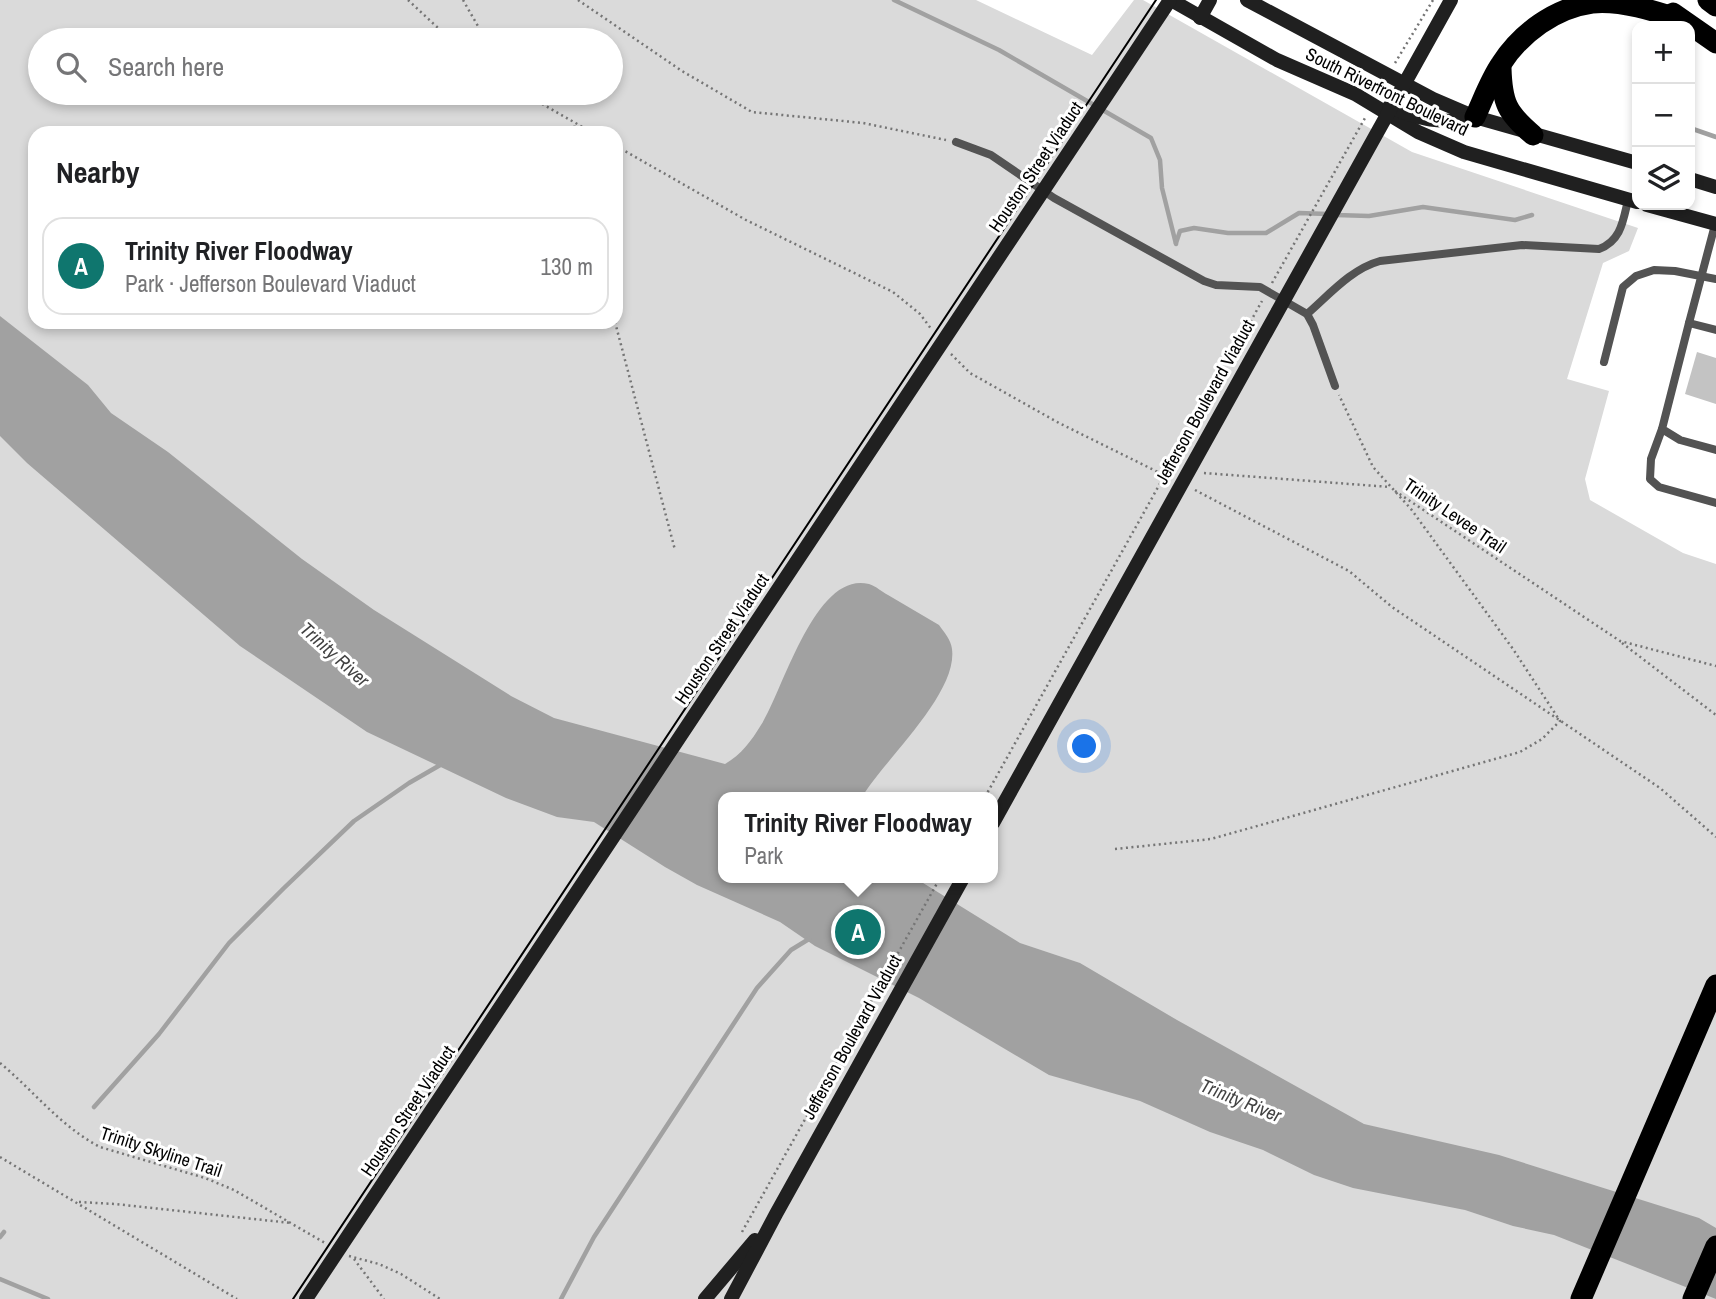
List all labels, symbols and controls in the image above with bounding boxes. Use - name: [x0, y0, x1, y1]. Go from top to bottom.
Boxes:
- map controls: [1632, 21, 1695, 210]
- button: +: [1632, 21, 1695, 84]
- search box: [28, 28, 623, 105]
- street label: South Riverfront Boulevard: [1302, 41, 1473, 142]
- icon: search: [52, 48, 90, 86]
- text: Search here: [108, 49, 224, 84]
- button: −: [1632, 84, 1695, 147]
- street label: Houston Street Viaduct: [983, 97, 1089, 237]
- button: layers: [1632, 147, 1695, 210]
- text: Nearby: [56, 152, 139, 192]
- text: Trinity River Floodway: [125, 233, 353, 268]
- text: A: [74, 251, 88, 282]
- text: 130 m: [541, 251, 593, 282]
- text: Park · Jefferson Boulevard Viaduct: [125, 268, 416, 299]
- street label: Jefferson Boulevard Viaduct: [1149, 315, 1260, 489]
- street label: Trinity Levee Trail: [1399, 472, 1511, 559]
- street label: Houston Street Viaduct: [669, 569, 775, 709]
- water label: Trinity River: [295, 616, 376, 693]
- your location: [1067, 729, 1101, 763]
- popup: [718, 792, 998, 883]
- text: Trinity River Floodway: [744, 805, 972, 840]
- text: Park: [744, 840, 783, 871]
- pin: A: [835, 906, 881, 958]
- street label: Jefferson Boulevard Viaduct: [796, 950, 907, 1124]
- street label: Houston Street Viaduct: [355, 1041, 461, 1181]
- water label: Trinity River: [1197, 1072, 1286, 1128]
- street label: Trinity Skyline Trail: [97, 1120, 225, 1183]

